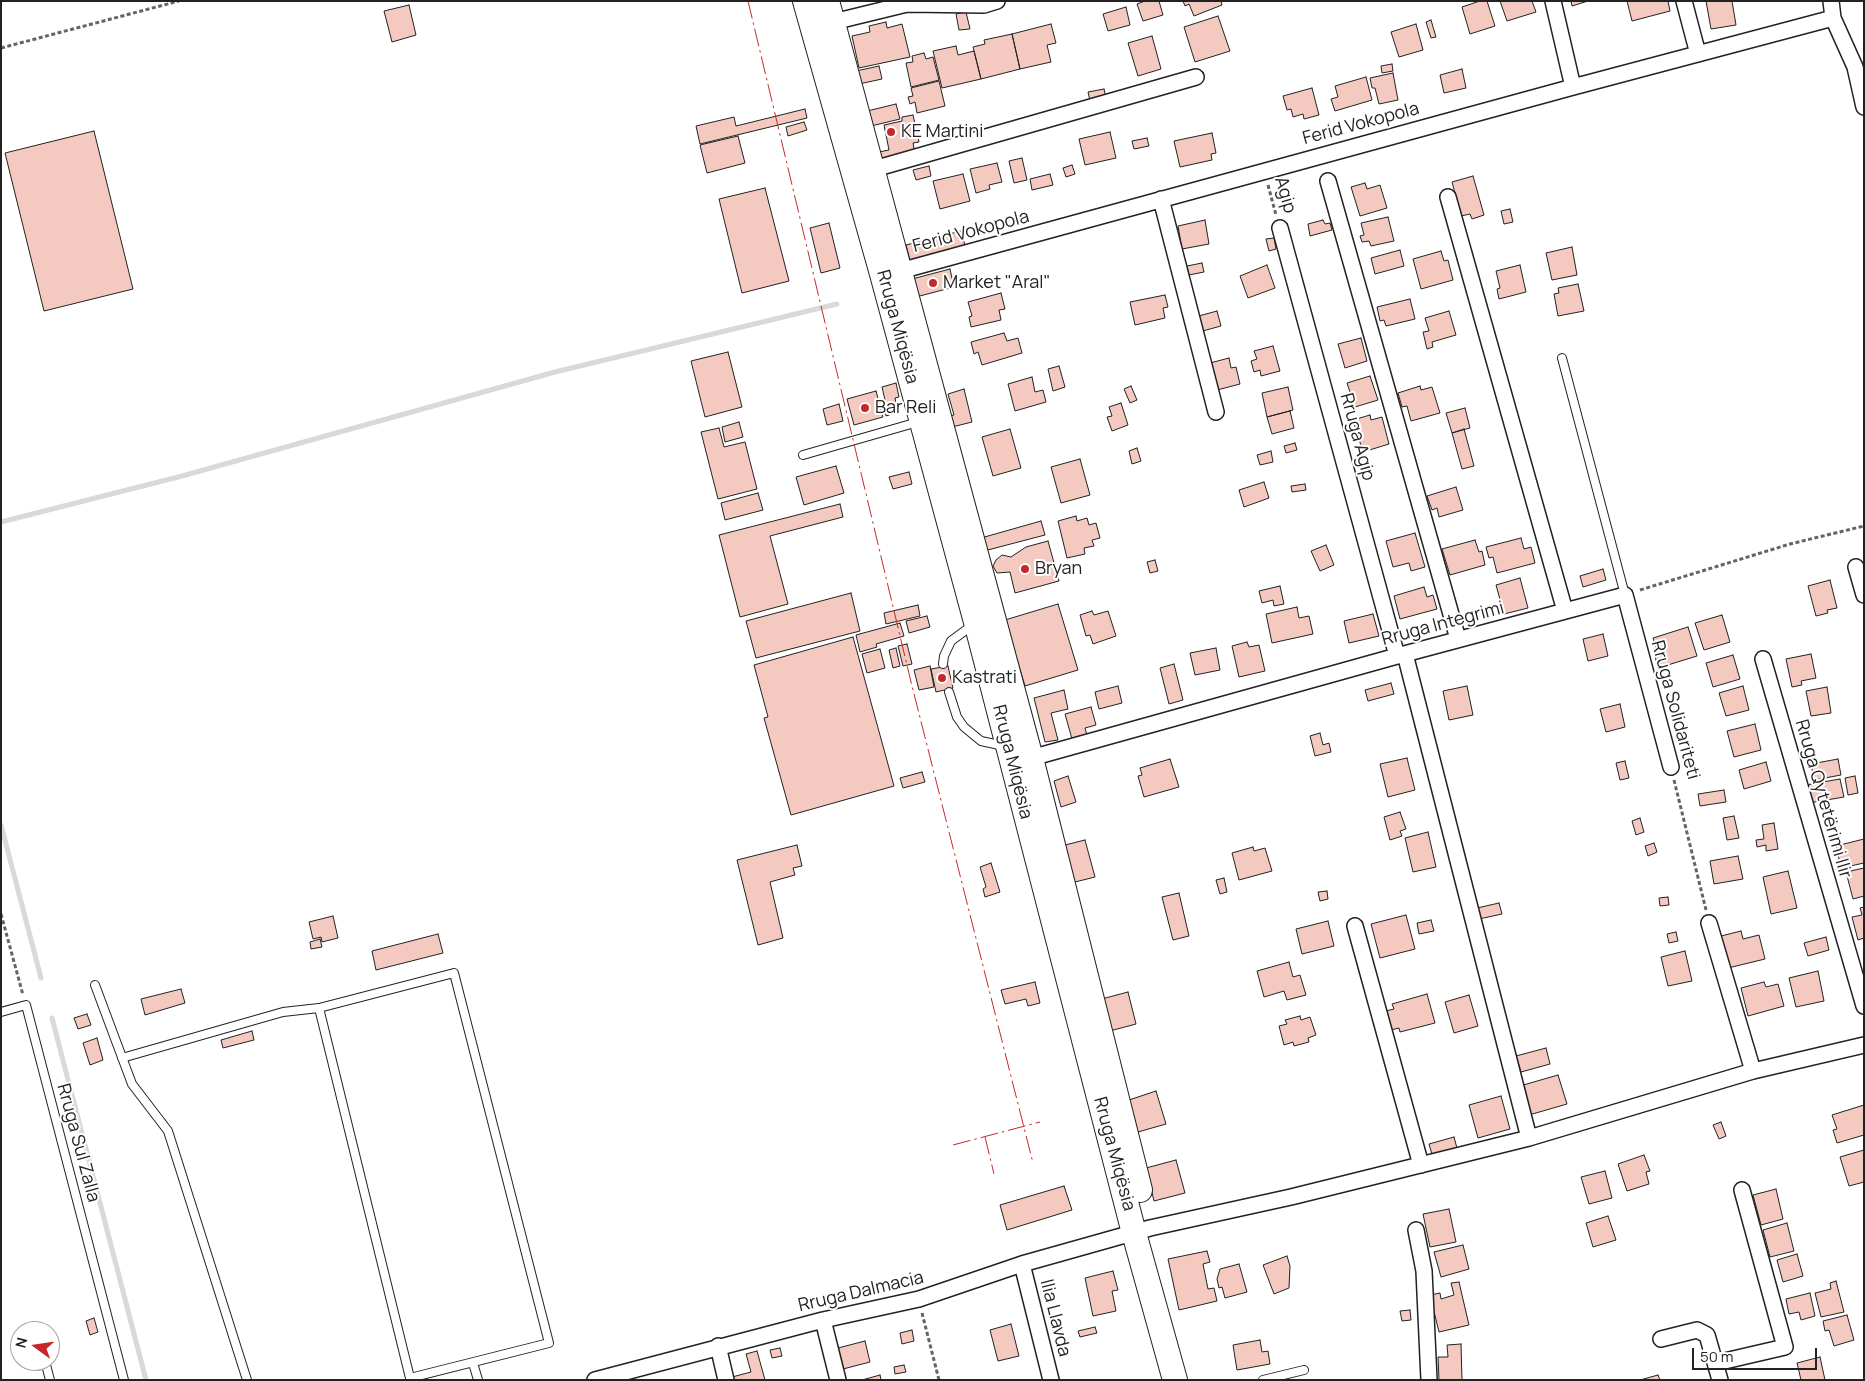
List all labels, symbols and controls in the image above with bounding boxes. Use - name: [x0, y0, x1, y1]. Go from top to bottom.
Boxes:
- street label: Ferid Vokopola: [1300, 98, 1422, 150]
- place label: KE Martini: [901, 121, 983, 143]
- marker: KE Martini: [885, 126, 897, 138]
- street label: Agip: [1270, 174, 1300, 216]
- street label: Ferid Vokopola: [910, 206, 1032, 258]
- street label: Rruga Miqësia: [871, 268, 923, 386]
- place label: Market "Aral": [943, 272, 1051, 294]
- marker: Market "Aral": [927, 277, 939, 289]
- street label: Rruga Agip: [1335, 391, 1379, 483]
- place label: Bar Reli: [875, 397, 936, 419]
- marker: Bar Reli: [859, 402, 871, 414]
- place label: Bryan: [1035, 558, 1082, 580]
- marker: Bryan: [1019, 563, 1031, 575]
- street label: Rruga Integrimi: [1379, 597, 1507, 651]
- street label: Rruga Solidariteti: [1646, 638, 1704, 782]
- place label: Kastrati: [952, 667, 1017, 689]
- marker: Kastrati: [936, 672, 948, 684]
- street label: Rruga Miqësia: [987, 703, 1037, 821]
- street label: Rruga Qytetërimi Ilir: [1790, 717, 1856, 881]
- street label: Rruga Sul Zalla: [52, 1081, 104, 1205]
- street label: Rruga Miqësia: [1088, 1095, 1140, 1213]
- street label: Rruga Dalmacia: [796, 1267, 926, 1317]
- street label: Ilia Llavda: [1035, 1277, 1075, 1359]
- north arrow: [10, 1321, 60, 1371]
- text: N: [10, 1335, 31, 1350]
- scale bar: [1695, 1338, 1820, 1370]
- text: 50 m: [1700, 1346, 1734, 1367]

